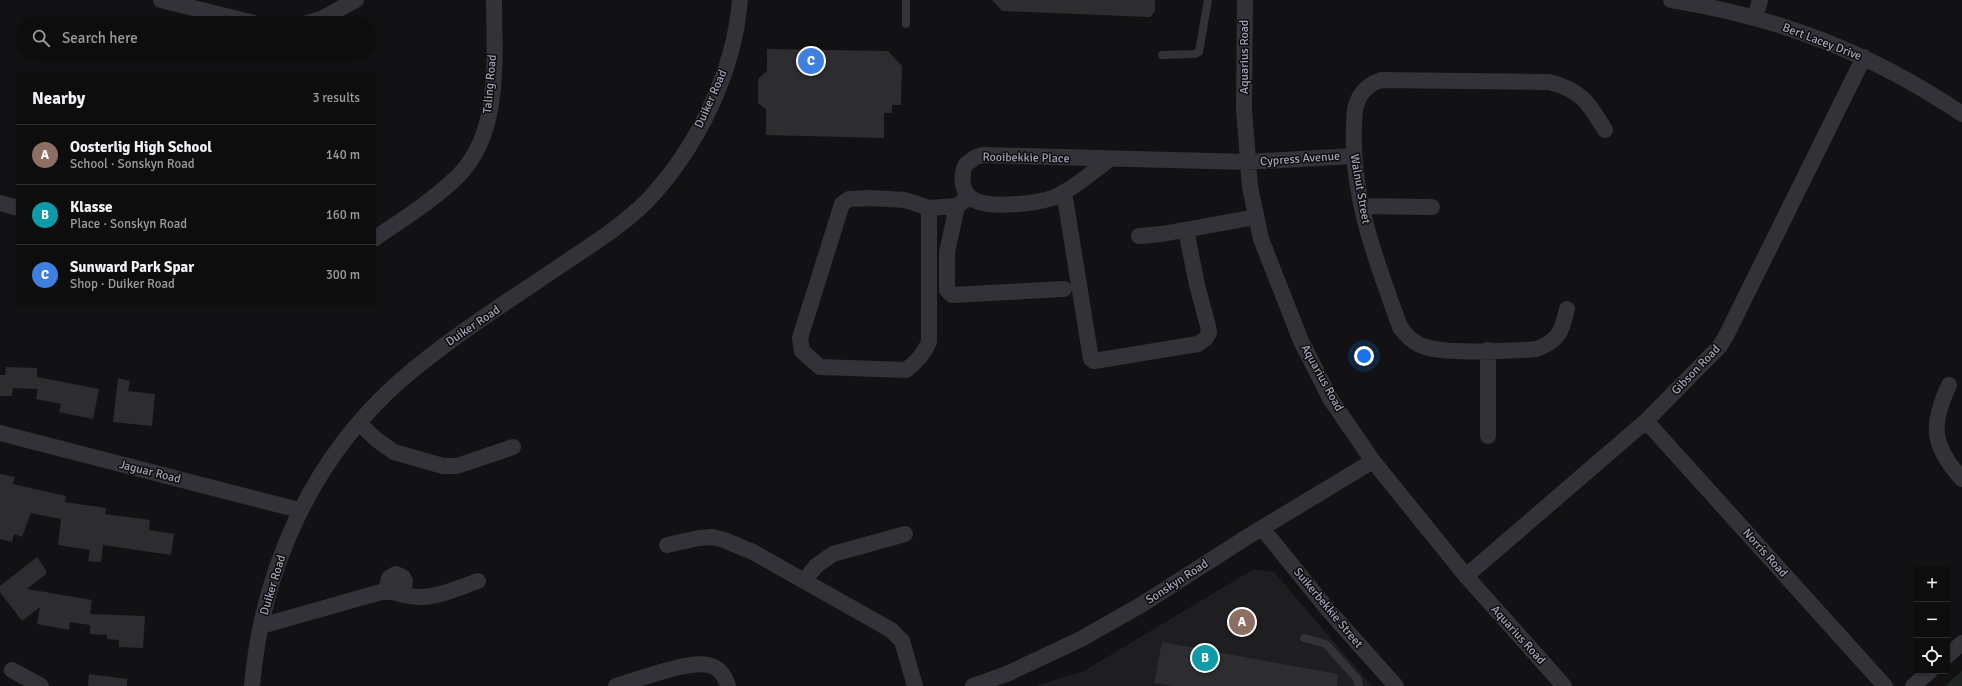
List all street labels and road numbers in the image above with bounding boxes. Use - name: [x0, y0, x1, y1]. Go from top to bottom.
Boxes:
- street label: Aquarius Road: [1237, 20, 1252, 94]
- street label: Bert Lacey Drive: [1780, 20, 1864, 64]
- street label: Taling Road: [480, 54, 500, 114]
- street label: Duiker Road: [692, 68, 730, 130]
- street label: Cypress Avenue: [1260, 149, 1340, 169]
- street label: Rooibekkie Place: [982, 150, 1070, 166]
- street label: Walnut Street: [1346, 153, 1374, 225]
- street label: Duiker Road: [443, 302, 503, 350]
- street label: Aquarius Road: [1297, 342, 1347, 414]
- street label: Gibson Road: [1668, 342, 1724, 398]
- street label: Jaguar Road: [118, 457, 182, 487]
- street label: Norris Road: [1739, 526, 1791, 580]
- street label: Duiker Road: [257, 553, 289, 617]
- street label: Sonskyn Road: [1143, 556, 1211, 608]
- street label: Suikerbekkie Street: [1290, 565, 1366, 651]
- street label: Aquarius Road: [1488, 602, 1548, 668]

